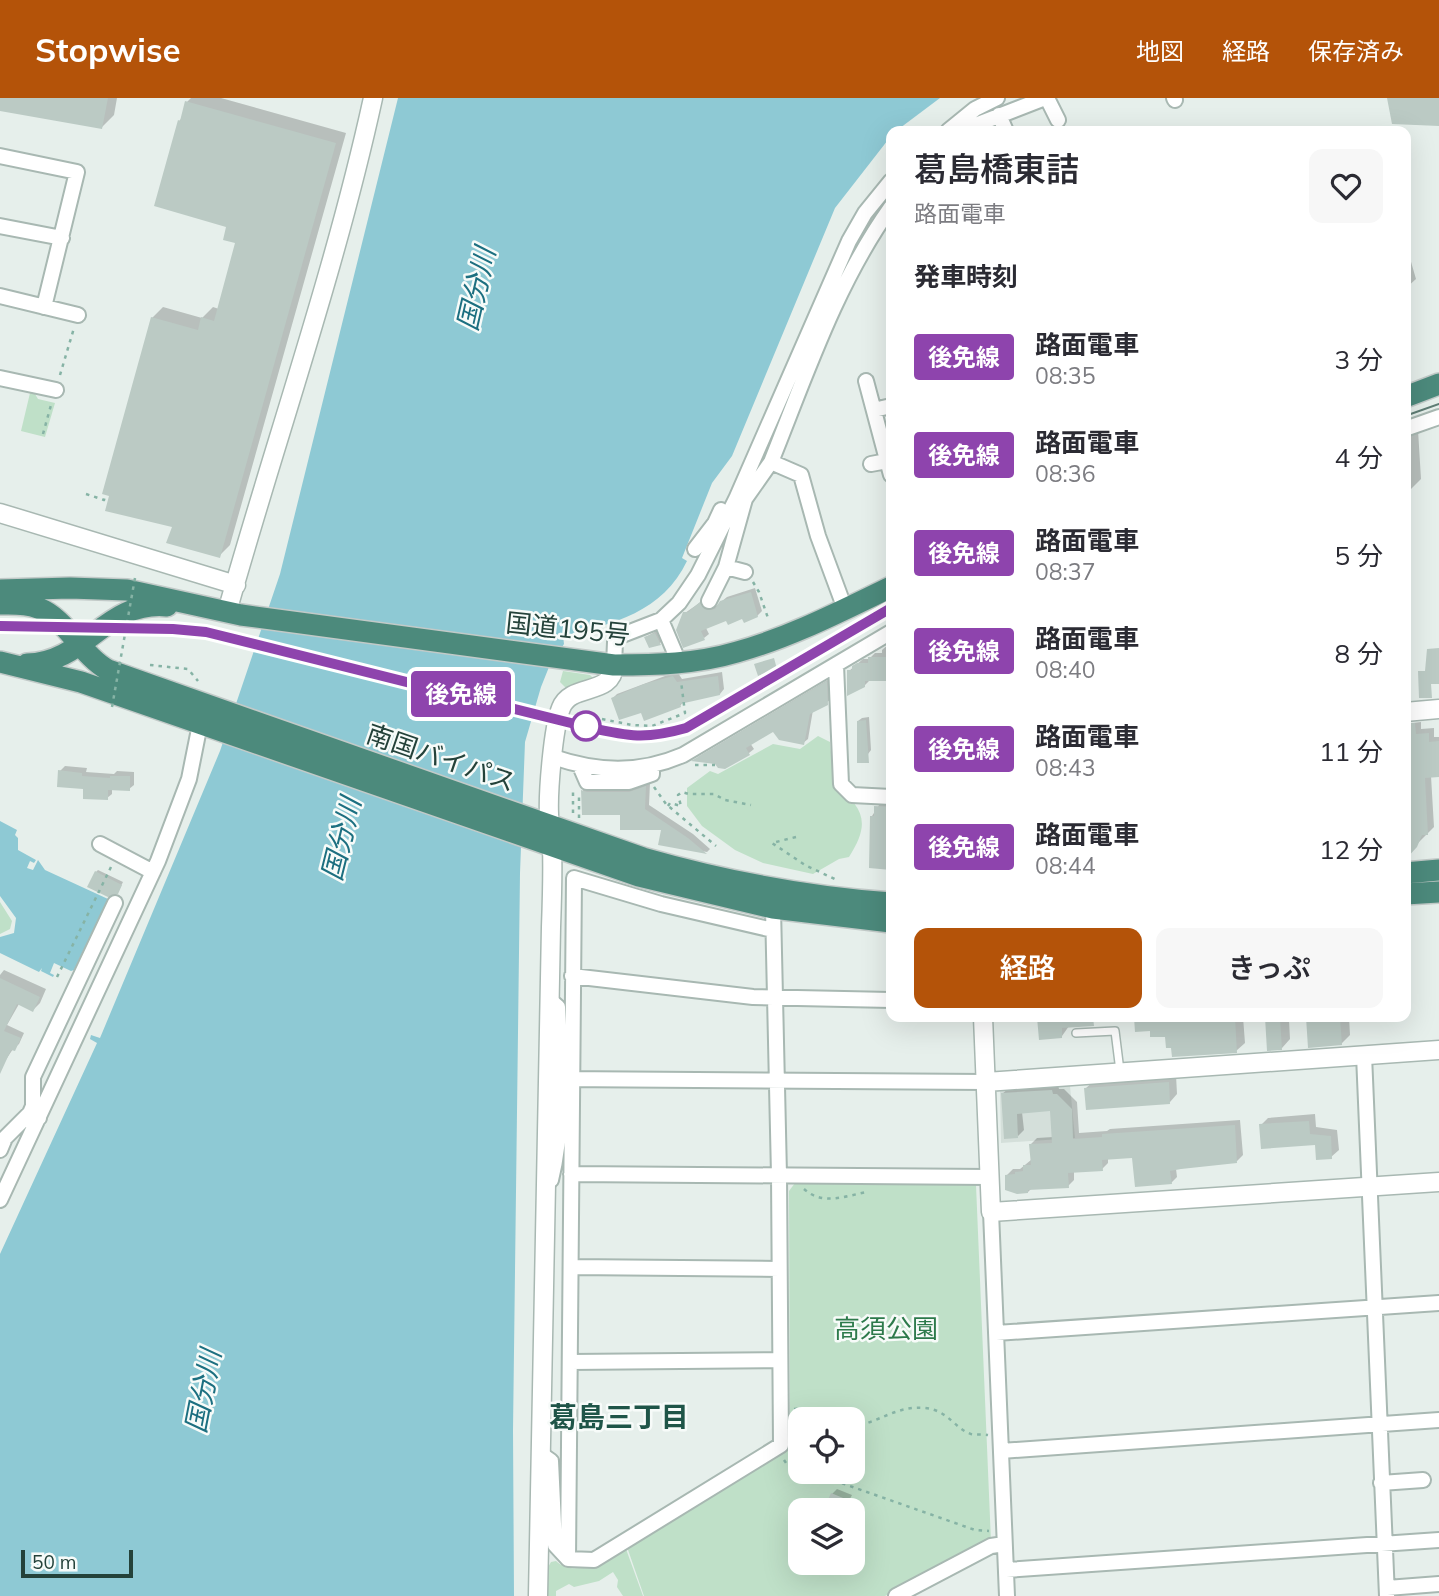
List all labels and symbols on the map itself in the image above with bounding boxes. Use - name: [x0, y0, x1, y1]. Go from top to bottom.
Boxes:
- water label: 国分川: [449, 241, 503, 334]
- street label: 国道195号: [504, 606, 632, 651]
- line badge: 後免線: [421, 671, 501, 717]
- unlabelled marker: [571, 711, 601, 741]
- street label: 南国バイパス: [362, 717, 520, 798]
- water label: 国分川: [313, 791, 368, 884]
- park label: 高須公園: [834, 1312, 938, 1345]
- water label: 国分川: [177, 1343, 228, 1435]
- district label: 葛島三丁目: [549, 1399, 689, 1434]
- scale bar: [21, 1547, 133, 1579]

